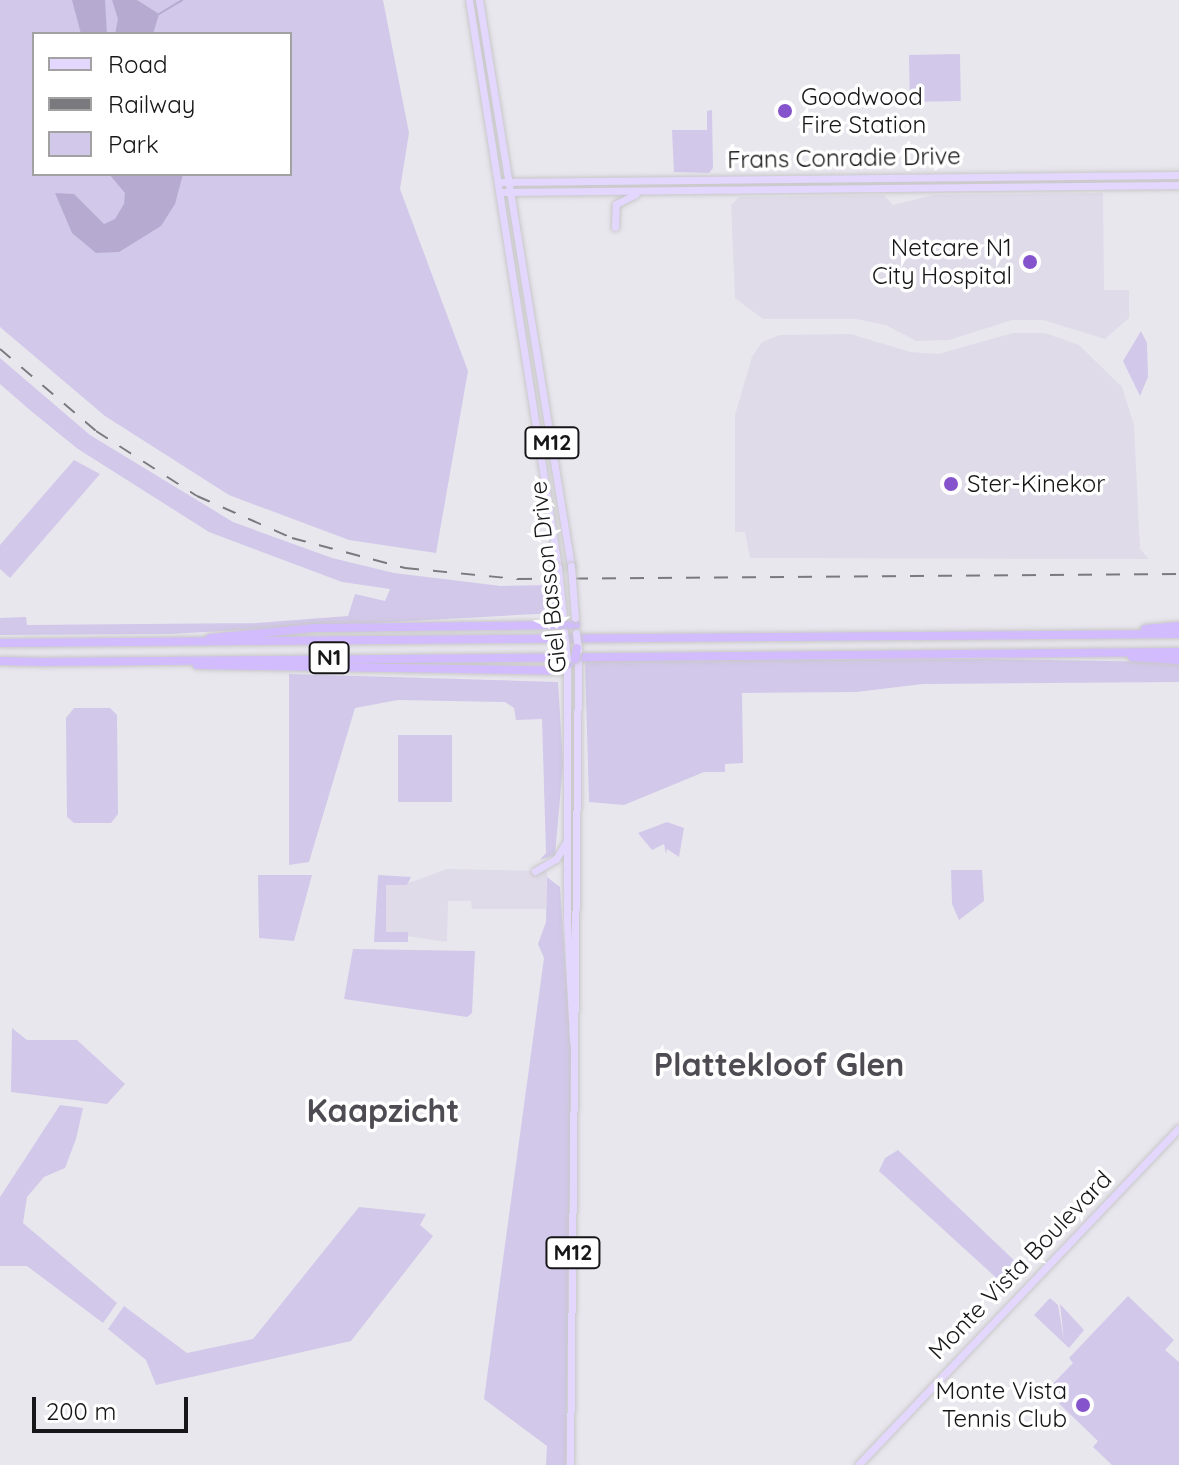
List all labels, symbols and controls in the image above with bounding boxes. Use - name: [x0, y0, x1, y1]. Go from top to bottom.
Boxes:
- legend: [32, 32, 292, 176]
- text: Road: [108, 49, 168, 79]
- place label: Goodwood Fire Station: [801, 83, 926, 139]
- text: Railway: [108, 89, 195, 119]
- marker: Goodwood Fire Station: [776, 102, 794, 120]
- text: Park: [108, 129, 159, 159]
- street label: Frans Conradie Drive: [727, 142, 961, 174]
- place label: Netcare N1 City Hospital: [872, 234, 1012, 290]
- marker: Netcare N1 City Hospital: [1019, 251, 1041, 273]
- road number: M12: [524, 425, 580, 461]
- place label: Ster-Kinekor: [967, 470, 1105, 498]
- marker: Ster-Kinekor: [942, 475, 960, 493]
- street label: Giel Basson Drive: [524, 480, 572, 674]
- road number: N1: [307, 640, 351, 676]
- district label: Plattekloof Glen: [654, 1045, 904, 1083]
- district label: Kaapzicht: [307, 1091, 459, 1129]
- street label: Monte Vista Boulevard: [923, 1165, 1117, 1365]
- road number: M12: [545, 1235, 601, 1271]
- place label: Monte Vista Tennis Club: [936, 1377, 1067, 1433]
- scale bar: [36, 1381, 192, 1431]
- text: 200 m: [46, 1396, 116, 1426]
- marker: Monte Vista Tennis Club: [1074, 1396, 1092, 1414]

